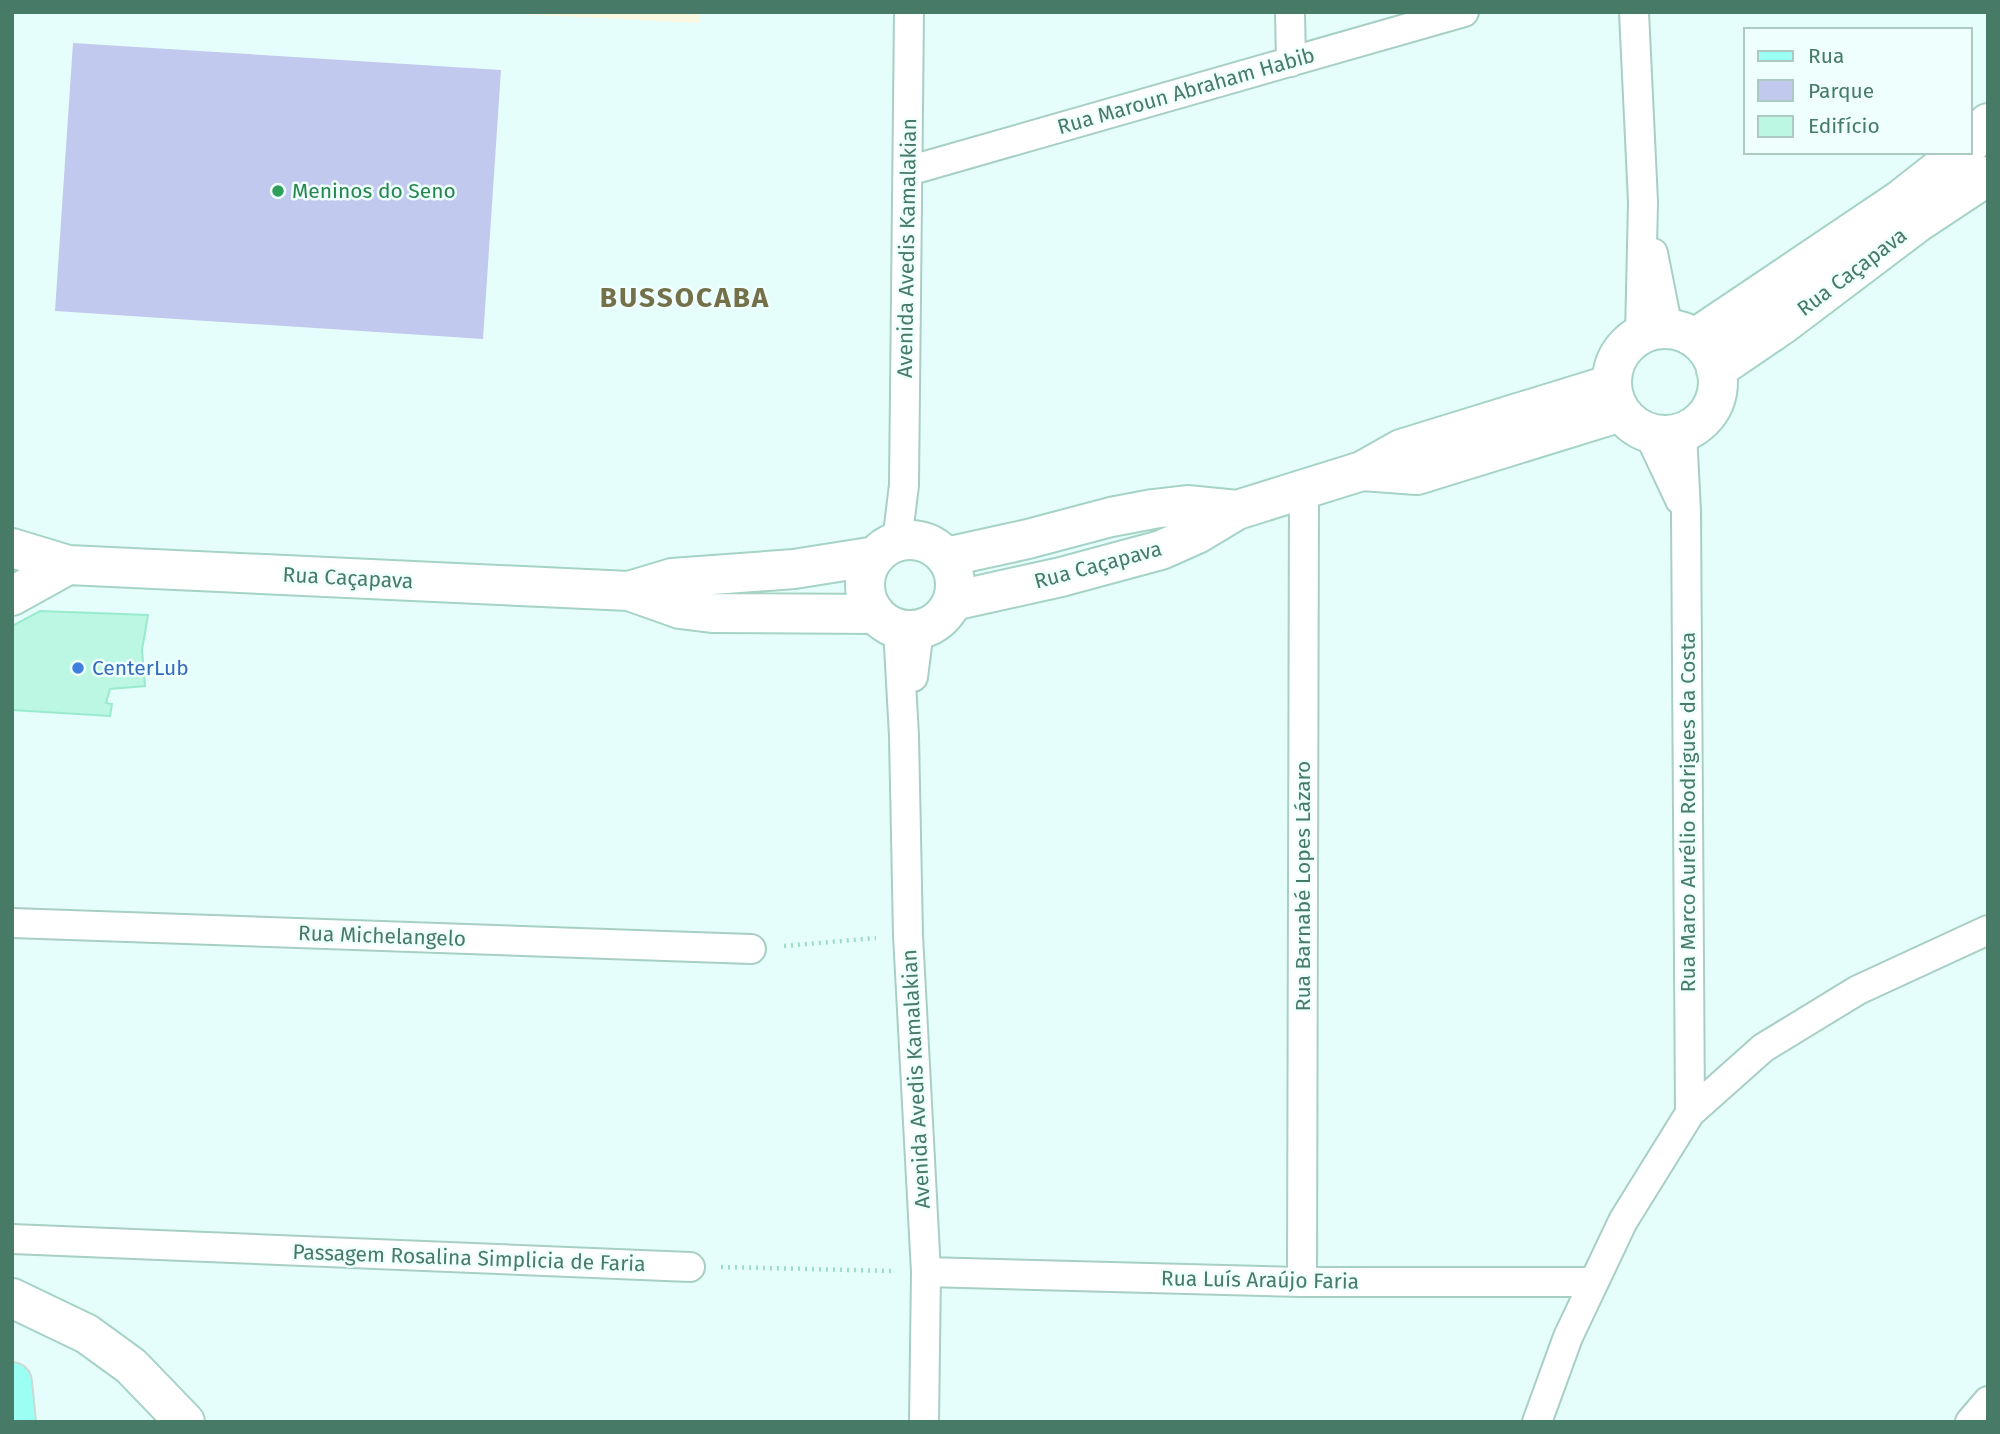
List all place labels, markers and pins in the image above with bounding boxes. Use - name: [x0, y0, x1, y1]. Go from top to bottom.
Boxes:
- place label: Meninos do Seno: [292, 178, 456, 204]
- marker: Meninos do Seno: [270, 183, 286, 199]
- place label: CenterLub: [92, 655, 189, 681]
- marker: CenterLub: [70, 660, 86, 676]

